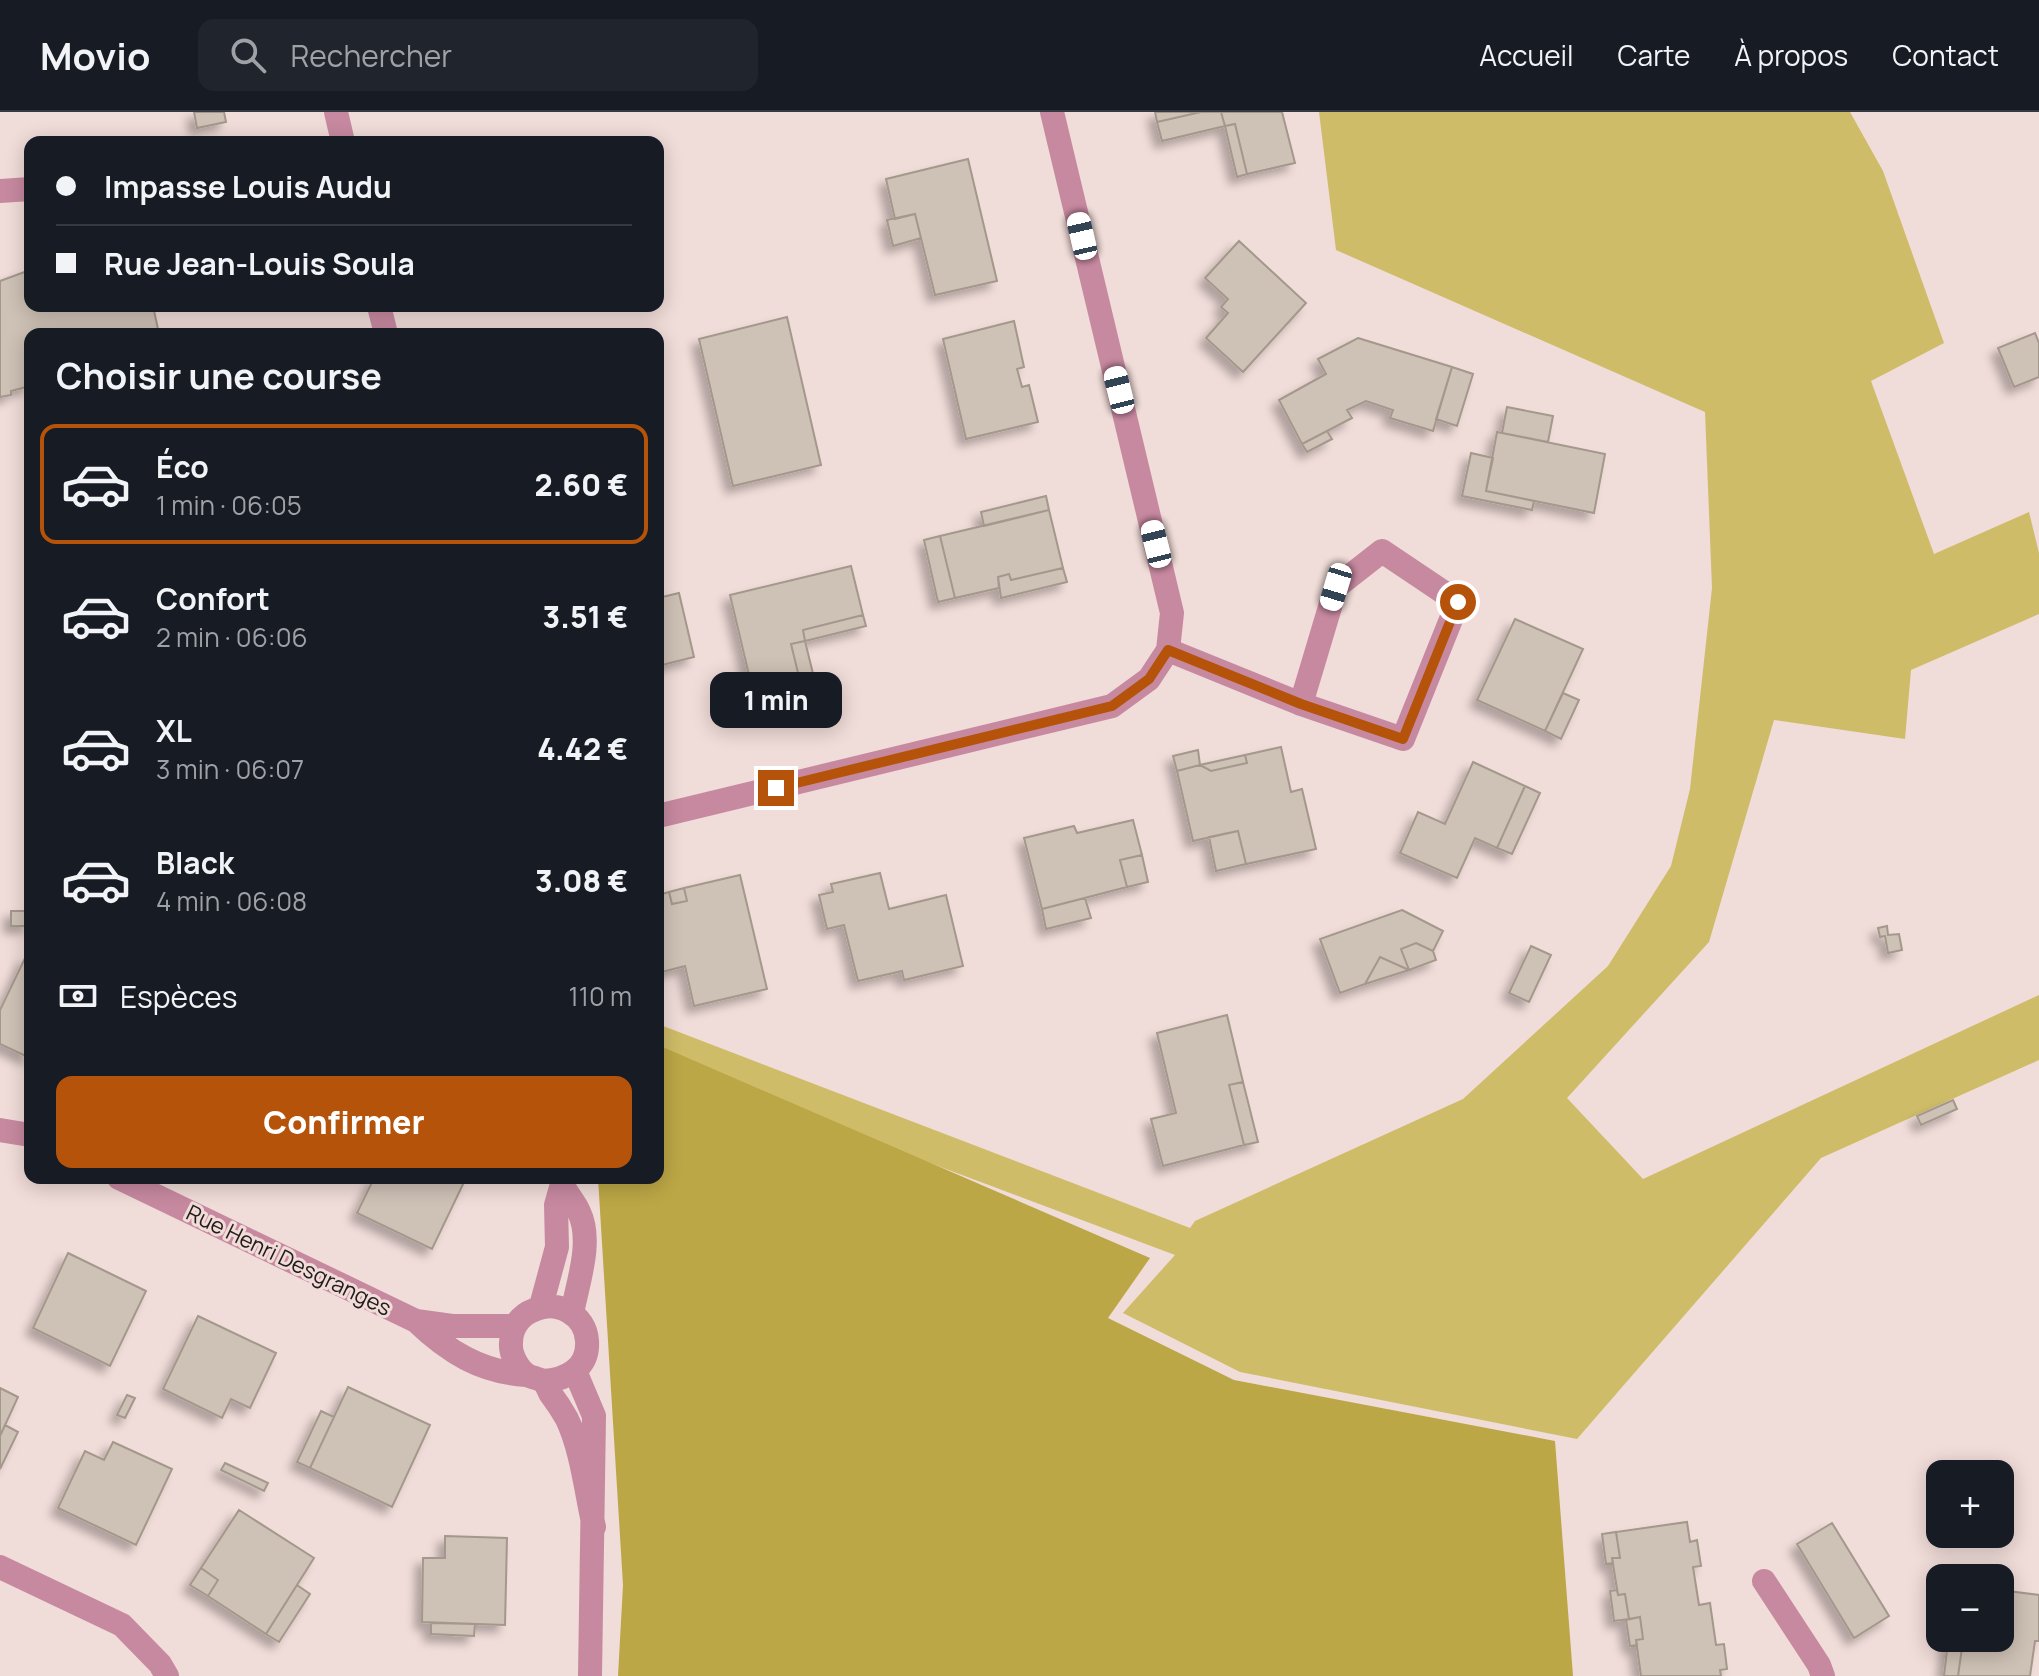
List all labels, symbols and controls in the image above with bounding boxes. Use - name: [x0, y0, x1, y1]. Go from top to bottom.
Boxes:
- search box: [198, 19, 758, 91]
- text: Movio: [40, 29, 150, 81]
- icon: search: [226, 33, 270, 77]
- text: Rechercher: [290, 35, 452, 76]
- text: Accueil: [1479, 36, 1574, 74]
- text: Carte: [1618, 36, 1690, 74]
- text: À propos: [1734, 36, 1848, 74]
- text: Contact: [1892, 36, 1999, 74]
- text: Impasse Louis Audu: [104, 166, 392, 207]
- car: [1065, 210, 1099, 262]
- text: Rue Jean-Louis Soula: [104, 243, 415, 284]
- text: Choisir une course: [56, 351, 382, 400]
- car: [1102, 364, 1136, 416]
- text: Éco: [156, 446, 209, 487]
- icon: car: [60, 448, 132, 520]
- text: 2.60 €: [535, 464, 628, 505]
- text: 1 min · 06:05: [156, 487, 302, 523]
- car: [1139, 518, 1173, 570]
- car: [1318, 561, 1354, 613]
- text: Confort: [156, 578, 270, 619]
- icon: car: [60, 580, 132, 652]
- route start: [1440, 584, 1476, 620]
- text: 3.51 €: [543, 596, 628, 637]
- text: 2 min · 06:06: [156, 619, 308, 655]
- callout: 1 min: [710, 672, 842, 728]
- text: 1 min: [743, 682, 809, 718]
- text: XL: [156, 710, 192, 751]
- icon: car: [60, 712, 132, 784]
- text: 4.42 €: [537, 728, 628, 769]
- text: 3 min · 06:07: [156, 751, 304, 787]
- route end: [758, 770, 794, 806]
- text: Black: [156, 842, 234, 883]
- icon: car: [60, 844, 132, 916]
- text: 3.08 €: [535, 860, 628, 901]
- text: 4 min · 06:08: [156, 883, 307, 919]
- icon: cash: [56, 974, 100, 1018]
- text: Espèces: [120, 976, 238, 1017]
- text: 110 m: [569, 978, 632, 1014]
- button: Confirmer: [56, 1076, 632, 1168]
- street label: Rue Henri Desgranges: [181, 1197, 397, 1323]
- map controls: [1926, 1460, 2014, 1652]
- button: +: [1926, 1460, 2014, 1548]
- button: −: [1926, 1564, 2014, 1652]

